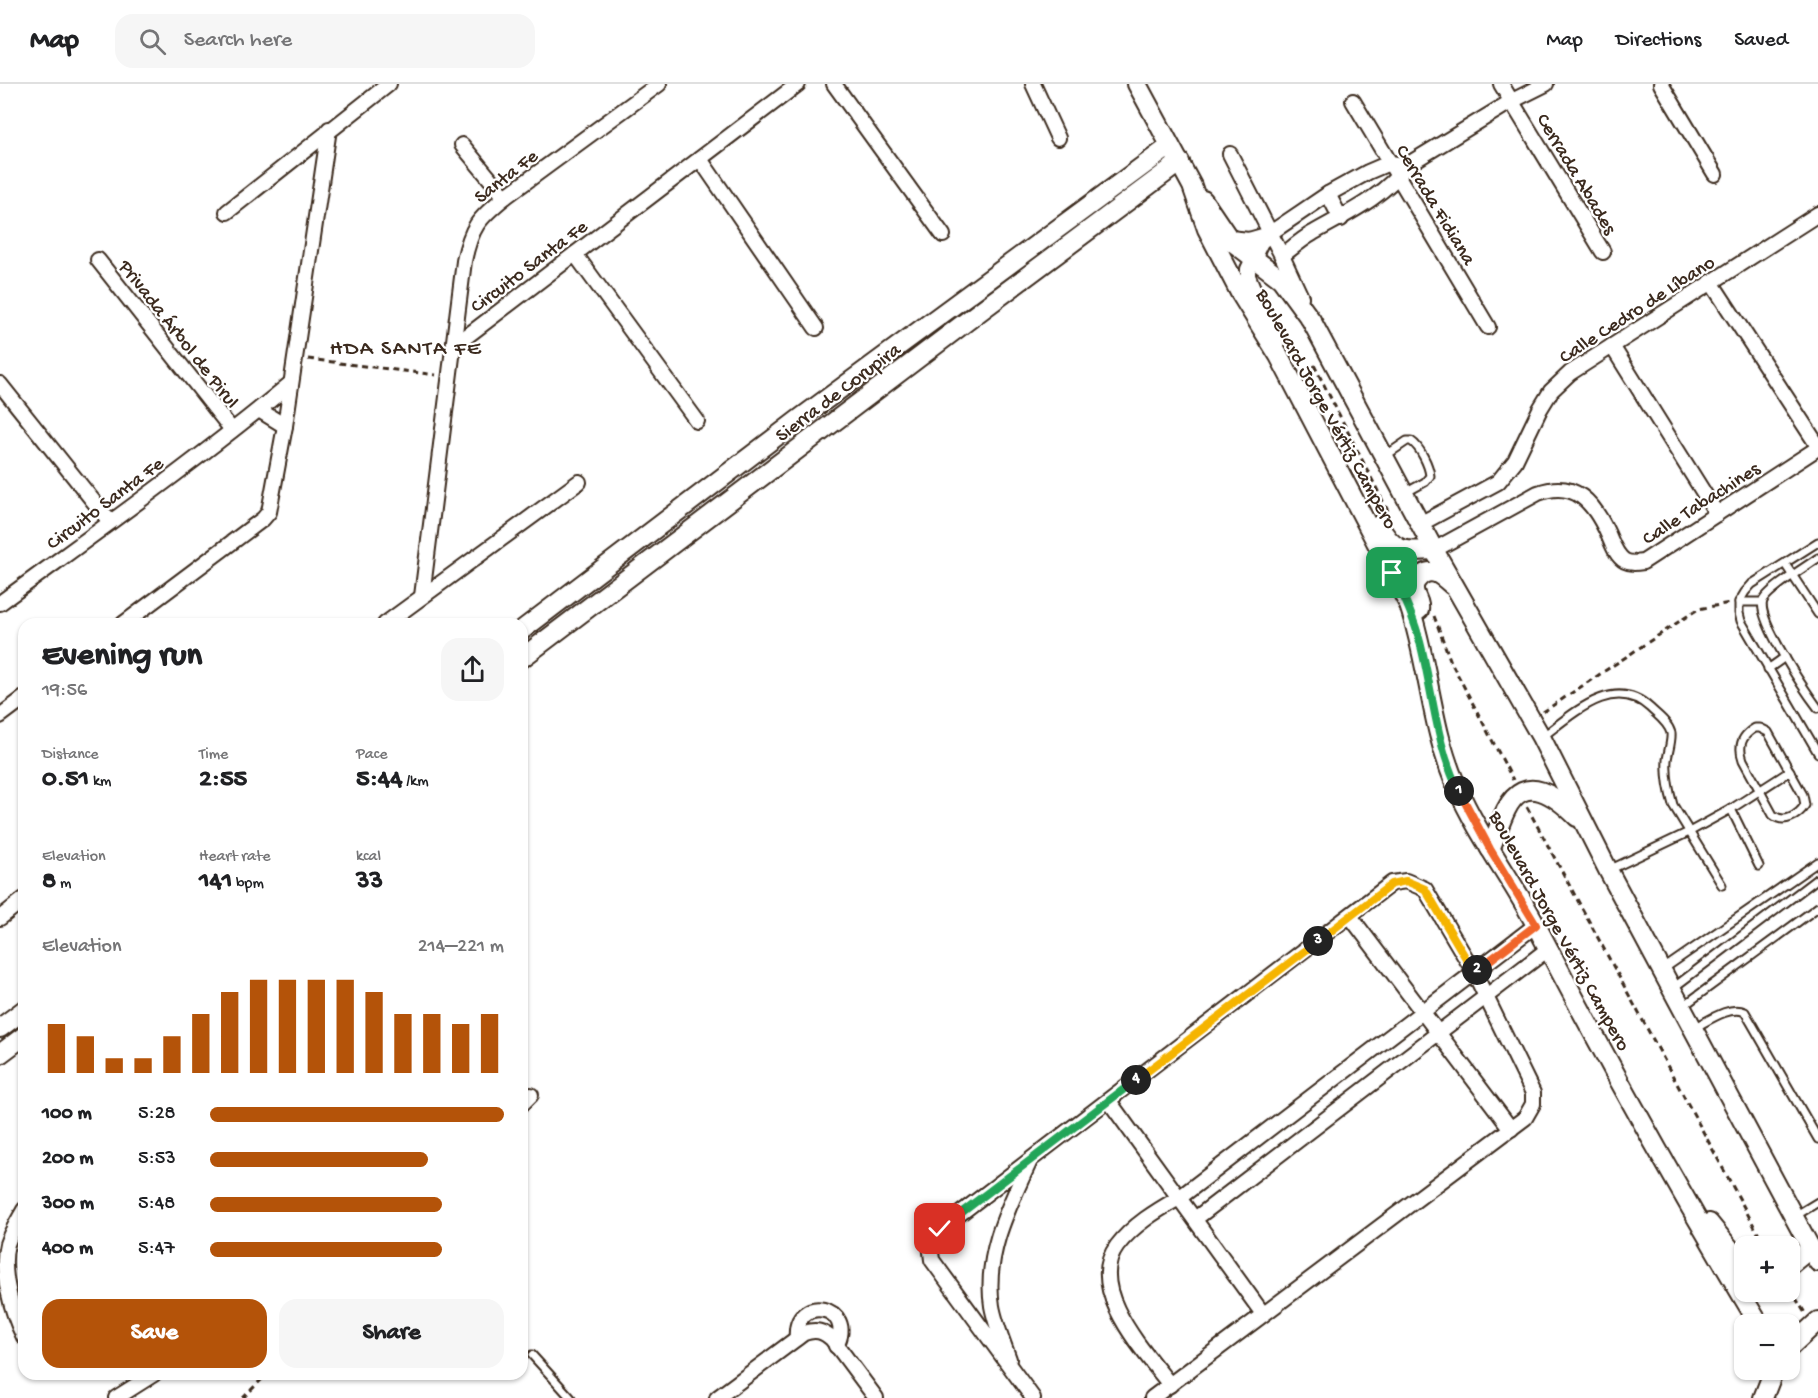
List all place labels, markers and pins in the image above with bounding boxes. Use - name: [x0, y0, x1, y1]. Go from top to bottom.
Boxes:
- pin: [1366, 547, 1417, 598]
- pin: 1: [1444, 776, 1474, 806]
- pin: 3: [1303, 926, 1333, 956]
- pin: 2: [1462, 955, 1492, 985]
- pin: 4: [1121, 1065, 1151, 1095]
- pin: [914, 1203, 965, 1254]

